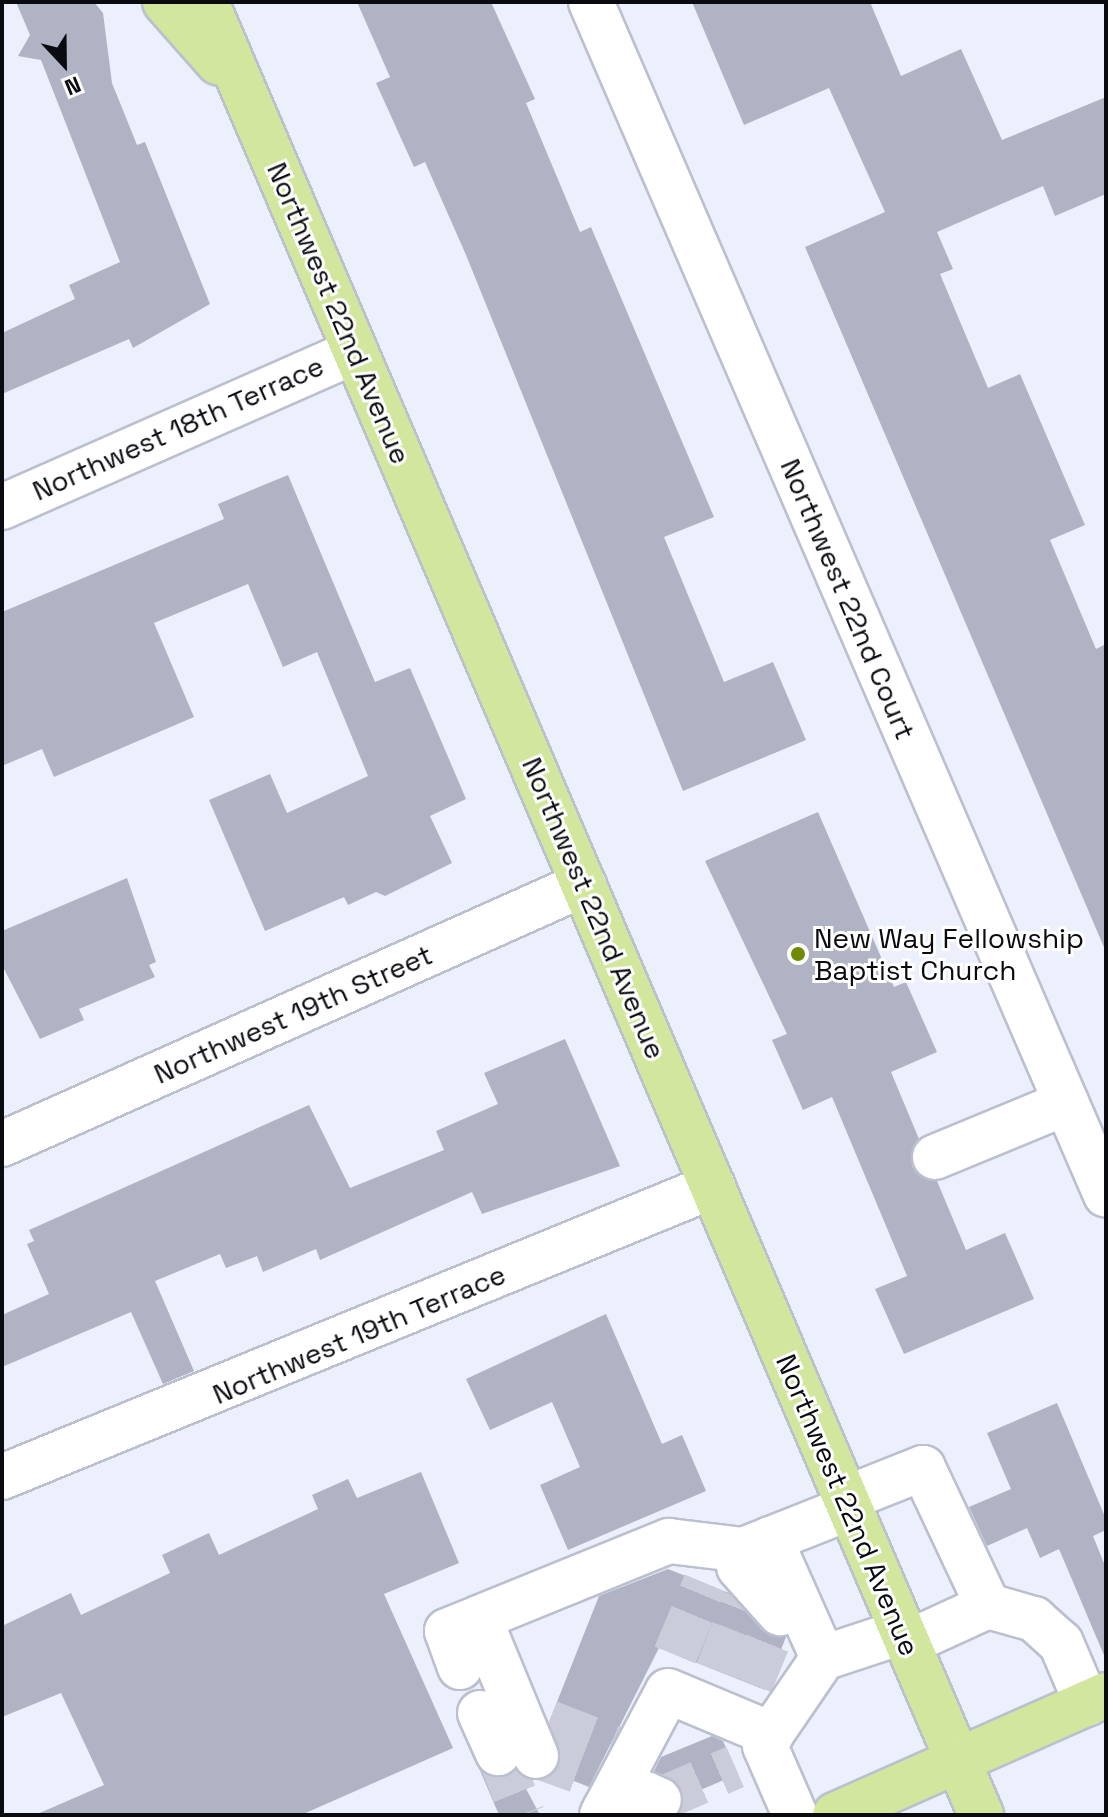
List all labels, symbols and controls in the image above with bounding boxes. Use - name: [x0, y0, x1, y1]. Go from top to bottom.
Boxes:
- north arrow: [24, 24, 104, 104]
- text: N: [61, 71, 85, 102]
- street label: Northwest 22nd Avenue: [260, 157, 418, 469]
- street label: Northwest 18th Terrace: [27, 348, 329, 508]
- street label: Northwest 22nd Court: [774, 454, 922, 744]
- street label: Northwest 22nd Avenue: [515, 752, 673, 1064]
- place label: New Way Fellowship Baptist Church: [814, 921, 1084, 987]
- street label: Northwest 19th Street: [149, 937, 437, 1091]
- marker: New Way Fellowship Baptist Church: [789, 945, 807, 963]
- street label: Northwest 19th Terrace: [207, 1257, 511, 1411]
- street label: Northwest 22nd Avenue: [769, 1349, 927, 1661]

